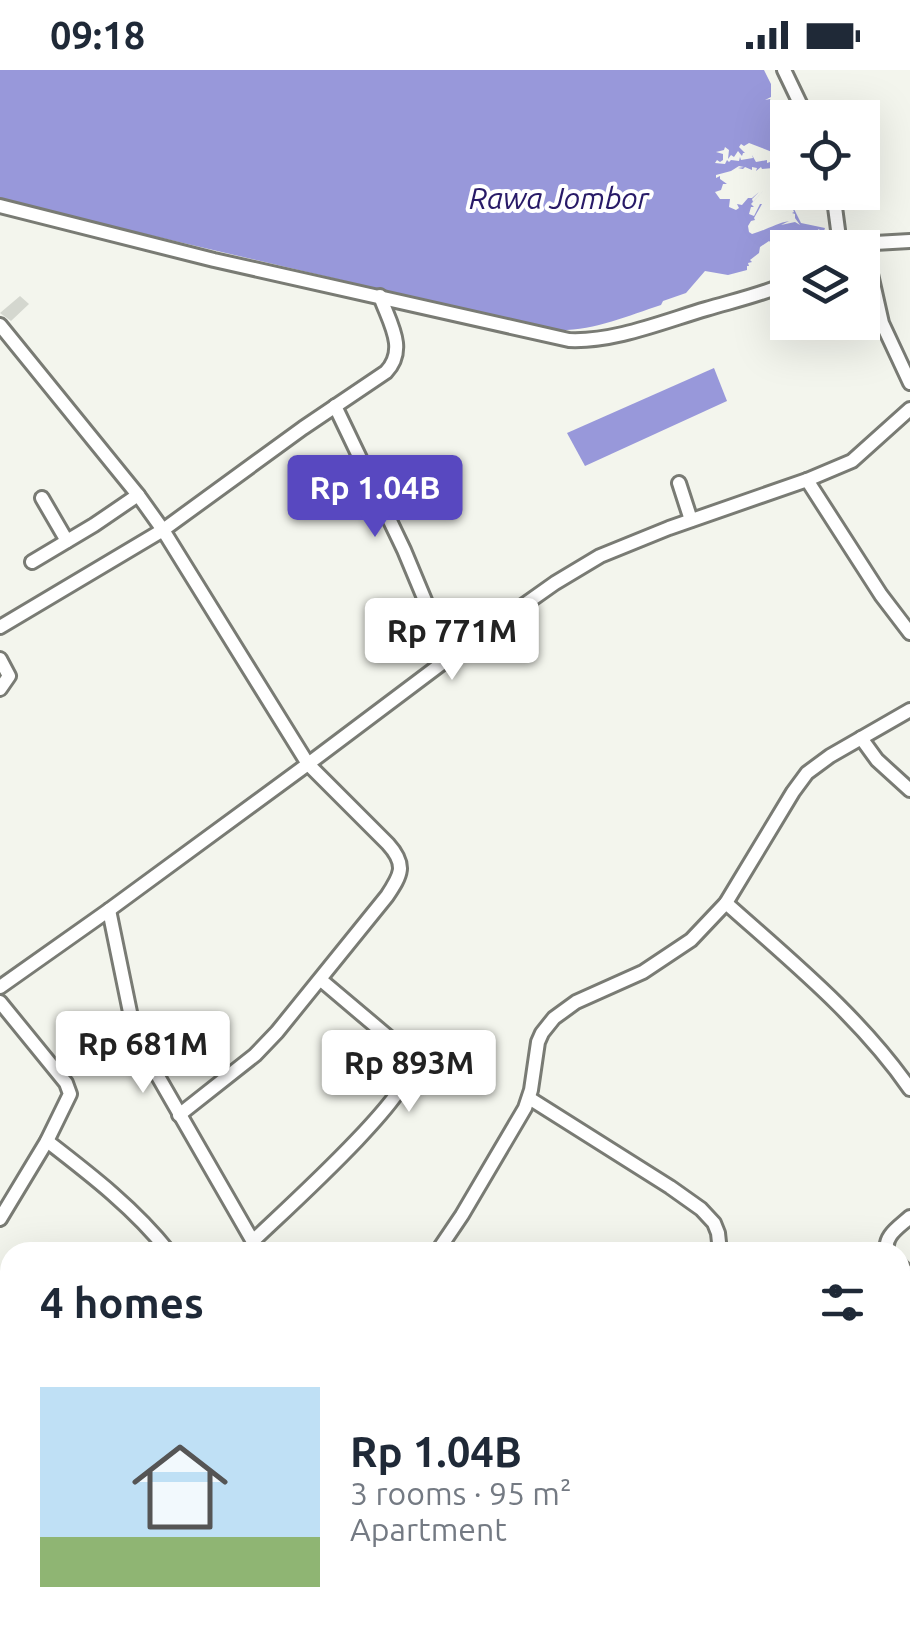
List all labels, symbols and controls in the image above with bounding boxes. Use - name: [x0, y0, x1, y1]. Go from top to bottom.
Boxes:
- text: 09:18: [50, 14, 145, 56]
- map controls: [770, 100, 880, 340]
- button: locate: [770, 100, 880, 210]
- water label: Rawa Jombor: [469, 181, 651, 215]
- button: layers: [770, 230, 880, 340]
- pin: Rp 1.04B: [272, 455, 478, 540]
- text: Rp 1.04B: [310, 469, 440, 505]
- pin: Rp 771M: [360, 598, 544, 683]
- text: Rp 771M: [387, 612, 517, 648]
- pin: Rp 681M: [51, 1011, 235, 1096]
- text: Rp 681M: [78, 1025, 208, 1061]
- pin: Rp 893M: [317, 1030, 501, 1115]
- text: Rp 893M: [344, 1044, 474, 1080]
- icon: filters: [815, 1275, 870, 1330]
- text: 4 homes: [40, 1279, 204, 1326]
- icon: home: [120, 1427, 240, 1547]
- text: Rp 1.04B: [350, 1428, 522, 1475]
- text: 3 rooms · 95 m²: [350, 1475, 571, 1511]
- text: Apartment: [350, 1511, 507, 1547]

